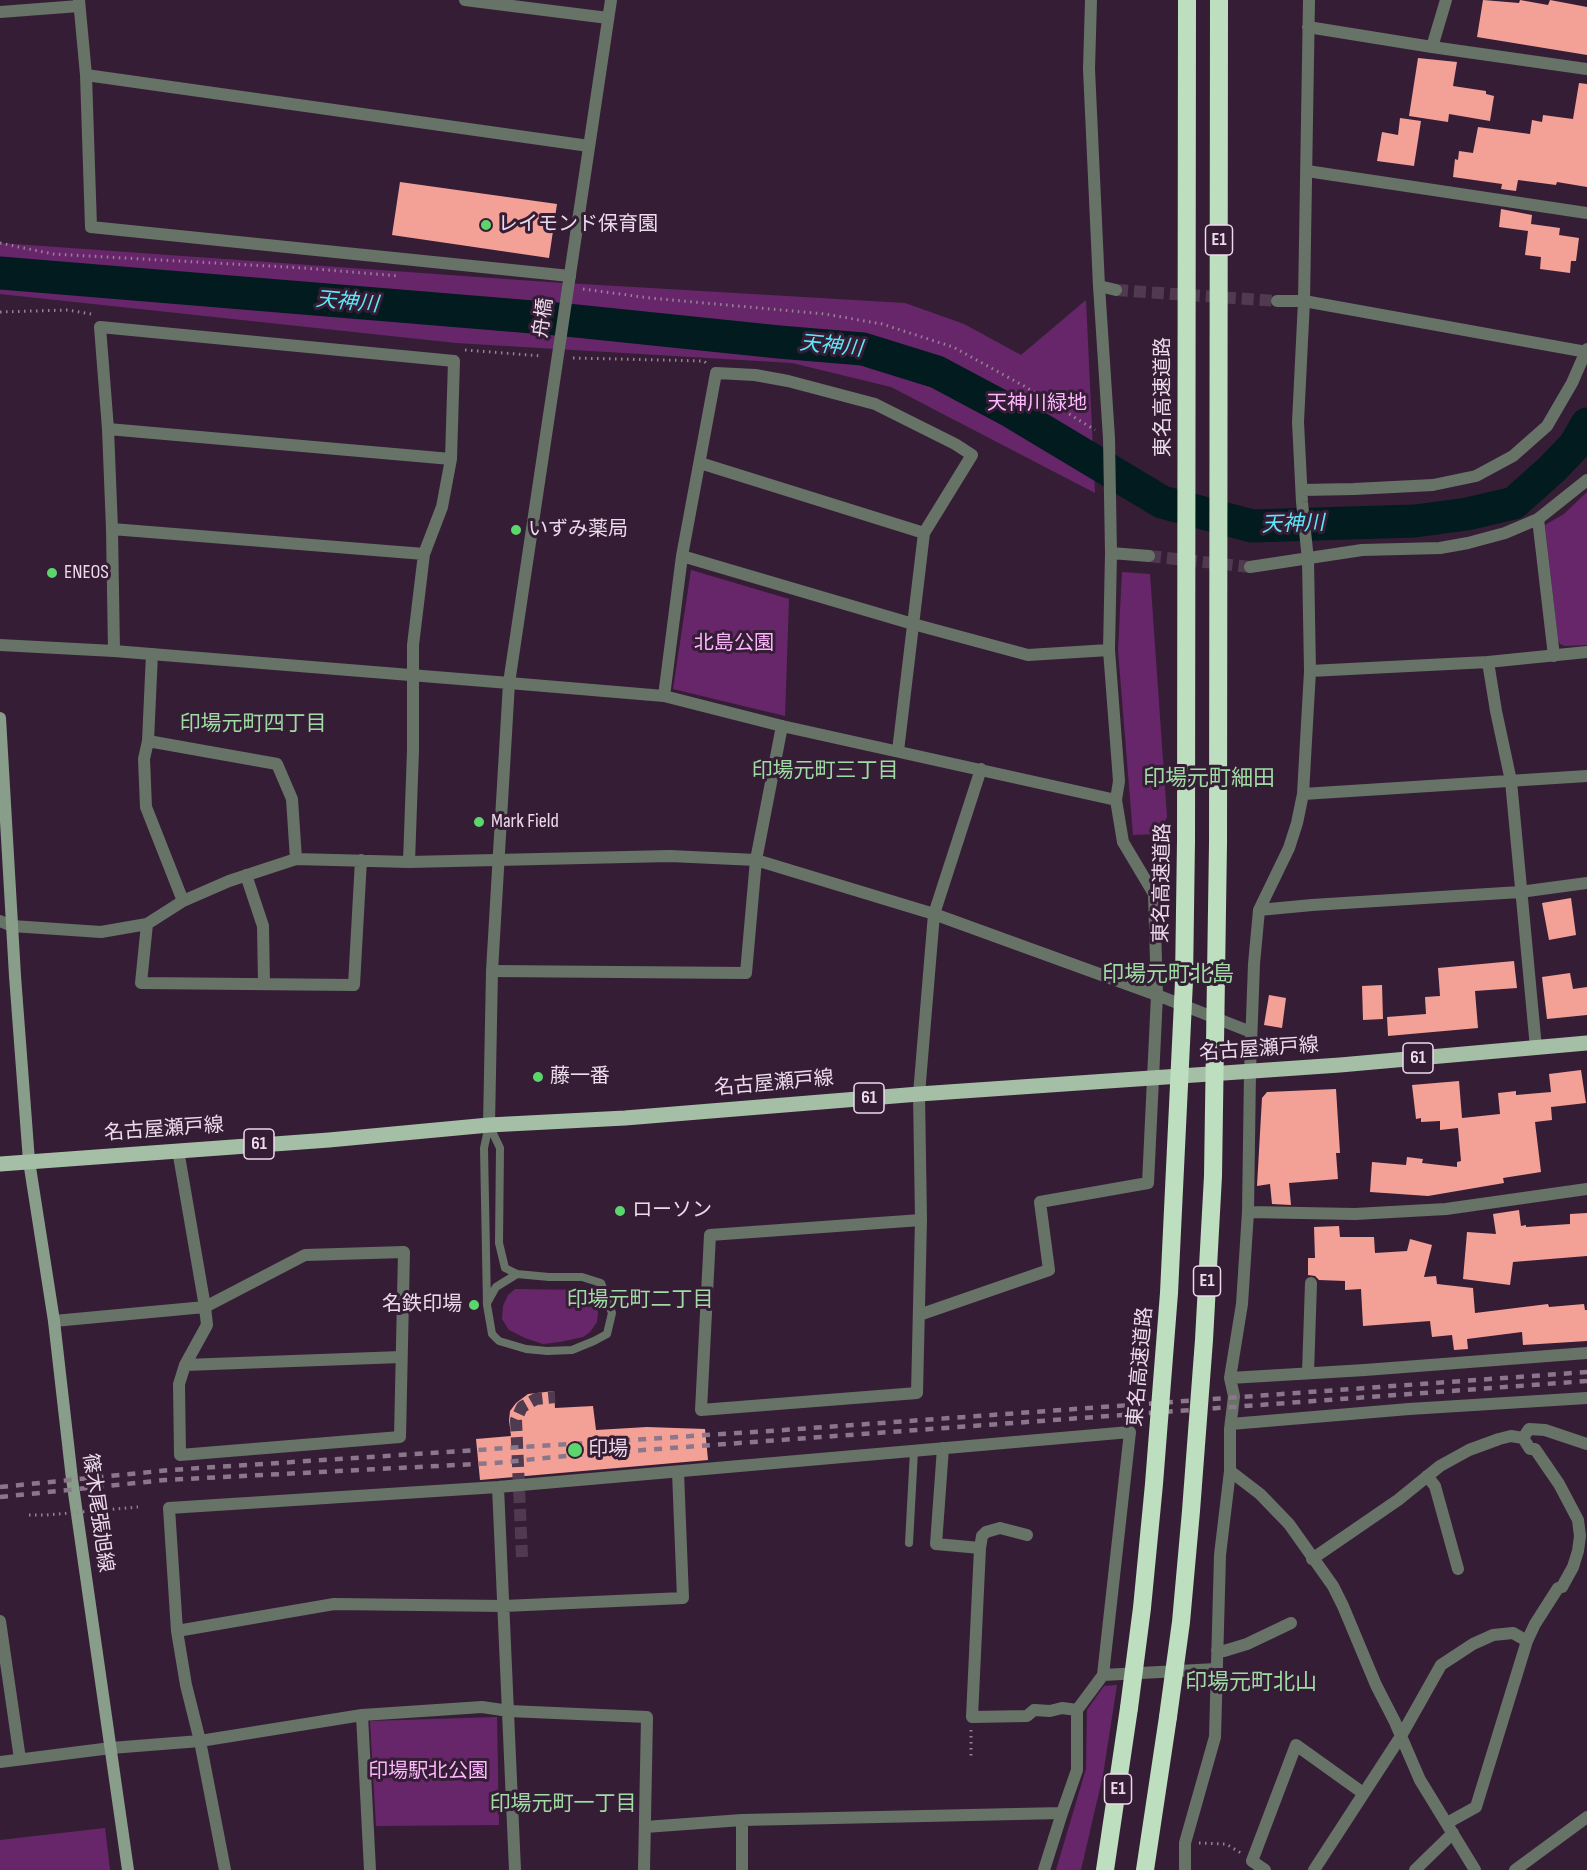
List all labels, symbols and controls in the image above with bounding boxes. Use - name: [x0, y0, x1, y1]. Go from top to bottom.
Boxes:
- place label: レイモンド保育園: [498, 213, 658, 237]
- marker: レイモンド保育園: [479, 218, 493, 232]
- road number: E1: [1206, 225, 1232, 255]
- water label: 天神川: [315, 288, 379, 318]
- street label: 舟橋: [529, 297, 559, 339]
- water label: 天神川: [798, 331, 864, 363]
- street label: 東名高速道路: [1152, 337, 1176, 457]
- park label: 天神川緑地: [987, 392, 1087, 416]
- water label: 天神川: [1261, 511, 1325, 539]
- place label: いずみ薬局: [528, 518, 628, 542]
- marker: いずみ薬局: [509, 523, 523, 537]
- place label: ENEOS: [64, 561, 109, 585]
- marker: ENEOS: [45, 566, 59, 580]
- park label: 北島公園: [694, 632, 774, 656]
- district label: 印場元町四丁目: [180, 712, 326, 738]
- district label: 印場元町三丁目: [752, 759, 898, 785]
- district label: 印場元町細田: [1143, 766, 1275, 792]
- place label: Mark Field: [491, 810, 559, 834]
- marker: Mark Field: [472, 815, 486, 829]
- street label: 東名高速道路: [1150, 823, 1176, 943]
- district label: 印場元町北島: [1102, 962, 1234, 988]
- street label: 名古屋瀬戸線: [1198, 1034, 1320, 1066]
- road number: 61: [1403, 1043, 1433, 1073]
- place label: 藤一番: [550, 1065, 610, 1089]
- street label: 名古屋瀬戸線: [713, 1067, 835, 1101]
- marker: 藤一番: [531, 1070, 545, 1084]
- road number: 61: [854, 1083, 884, 1113]
- street label: 名古屋瀬戸線: [103, 1114, 225, 1146]
- road number: 61: [244, 1129, 274, 1159]
- place label: ローソン: [632, 1199, 712, 1223]
- marker: ローソン: [613, 1204, 627, 1218]
- road number: E1: [1194, 1266, 1220, 1296]
- district label: 印場元町二丁目: [567, 1288, 713, 1314]
- place label: 名鉄印場: [382, 1293, 462, 1317]
- marker: 名鉄印場: [467, 1298, 481, 1312]
- street label: 東名高速道路: [1124, 1306, 1158, 1428]
- place label: 印場: [588, 1438, 628, 1462]
- marker: 印場: [566, 1441, 584, 1459]
- street label: 篠木尾張旭線: [77, 1452, 117, 1574]
- district label: 印場元町北山: [1185, 1670, 1317, 1696]
- park label: 印場駅北公園: [368, 1760, 488, 1784]
- road number: E1: [1104, 1774, 1132, 1804]
- district label: 印場元町一丁目: [490, 1792, 636, 1818]

